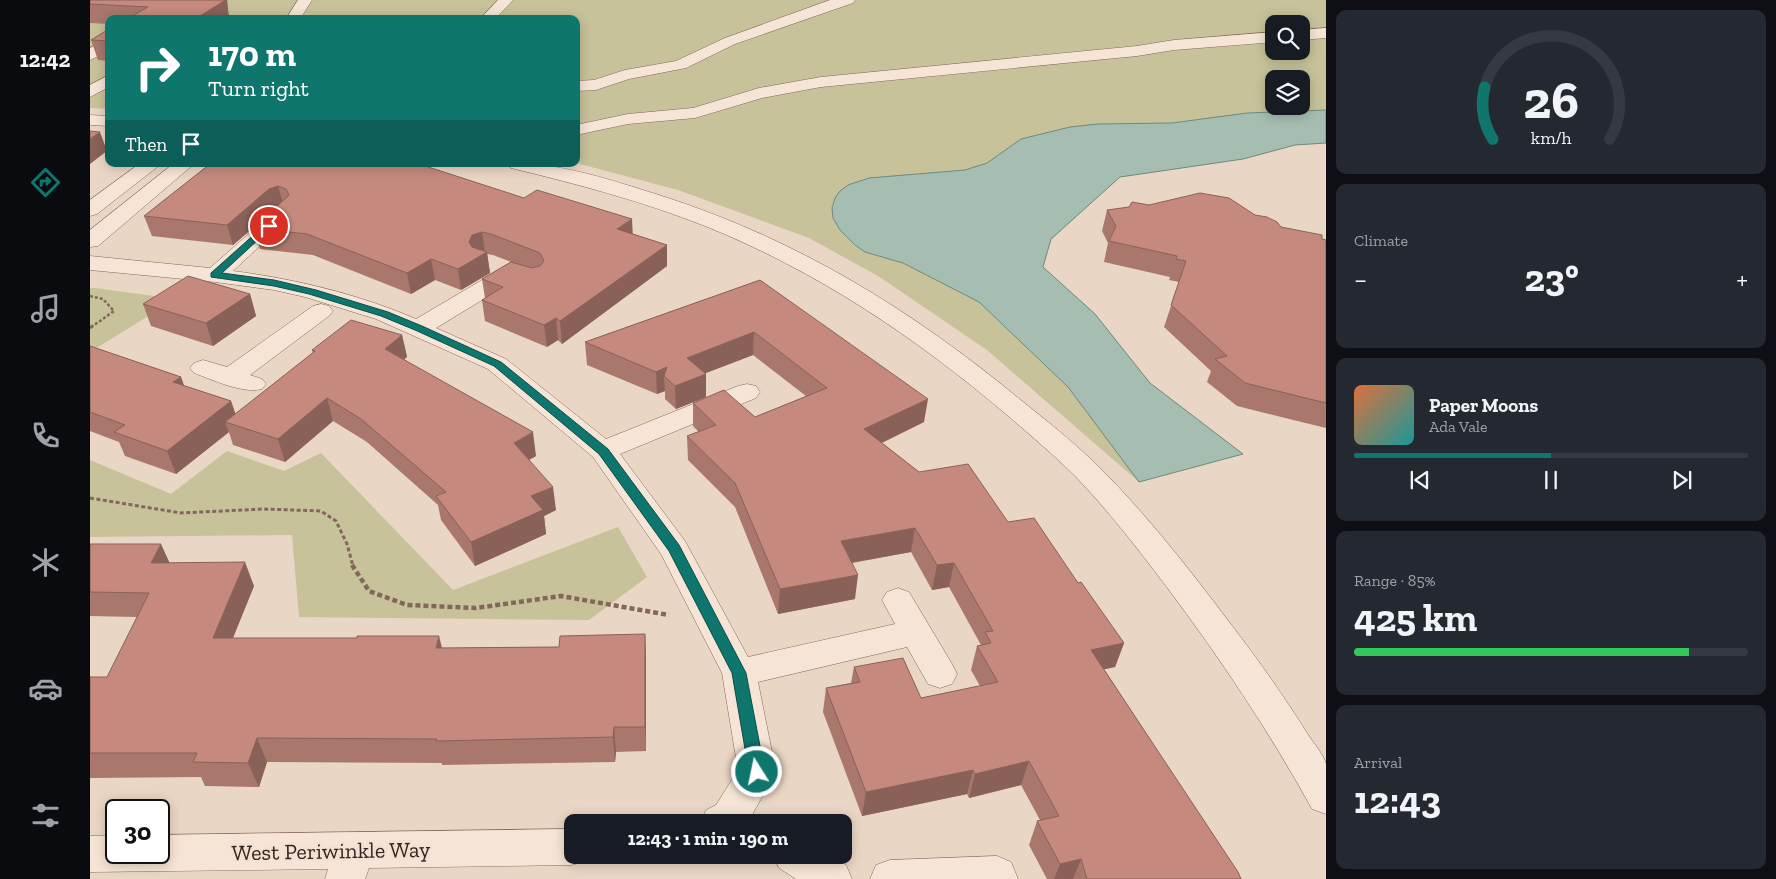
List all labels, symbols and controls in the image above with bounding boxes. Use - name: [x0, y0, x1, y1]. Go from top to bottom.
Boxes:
- map controls: [1265, 15, 1310, 115]
- button: search: [1265, 15, 1310, 60]
- text: 170 m: [208, 33, 296, 75]
- icon: right: [125, 35, 190, 100]
- text: 12:42: [20, 46, 70, 73]
- text: 26: [1523, 69, 1579, 131]
- button: layers: [1265, 70, 1310, 115]
- text: Turn right: [208, 75, 309, 102]
- text: km/h: [1531, 127, 1571, 149]
- icon: arrive: [177, 130, 205, 158]
- text: Then: [125, 133, 167, 156]
- icon: directions: [28, 165, 63, 200]
- pin: [248, 205, 290, 247]
- icon: arrive: [255, 212, 283, 240]
- text: Climate: [1354, 231, 1408, 250]
- text: 23°: [1524, 255, 1579, 301]
- text: −: [1354, 263, 1367, 296]
- text: +: [1736, 263, 1748, 296]
- icon: music: [28, 291, 63, 326]
- text: Paper Moons: [1429, 394, 1538, 417]
- text: Ada Vale: [1429, 417, 1488, 436]
- icon: phone: [28, 418, 63, 453]
- icon: previous: [1406, 466, 1434, 494]
- icon: pause: [1537, 466, 1565, 494]
- icon: next: [1668, 466, 1696, 494]
- icon: climate: [28, 545, 63, 580]
- text: Range · 85%: [1354, 571, 1436, 590]
- text: 425 km: [1354, 595, 1477, 641]
- icon: car: [28, 671, 63, 706]
- position arrow: [730, 745, 782, 797]
- text: Arrival: [1354, 753, 1402, 772]
- text: 12:43: [1354, 777, 1441, 823]
- icon: filters: [28, 798, 63, 833]
- speed limit sign: 30: [105, 799, 170, 864]
- text: 12:43 · 1 min · 190 m: [628, 827, 788, 850]
- street label: West Periwinkle Way: [231, 836, 431, 866]

